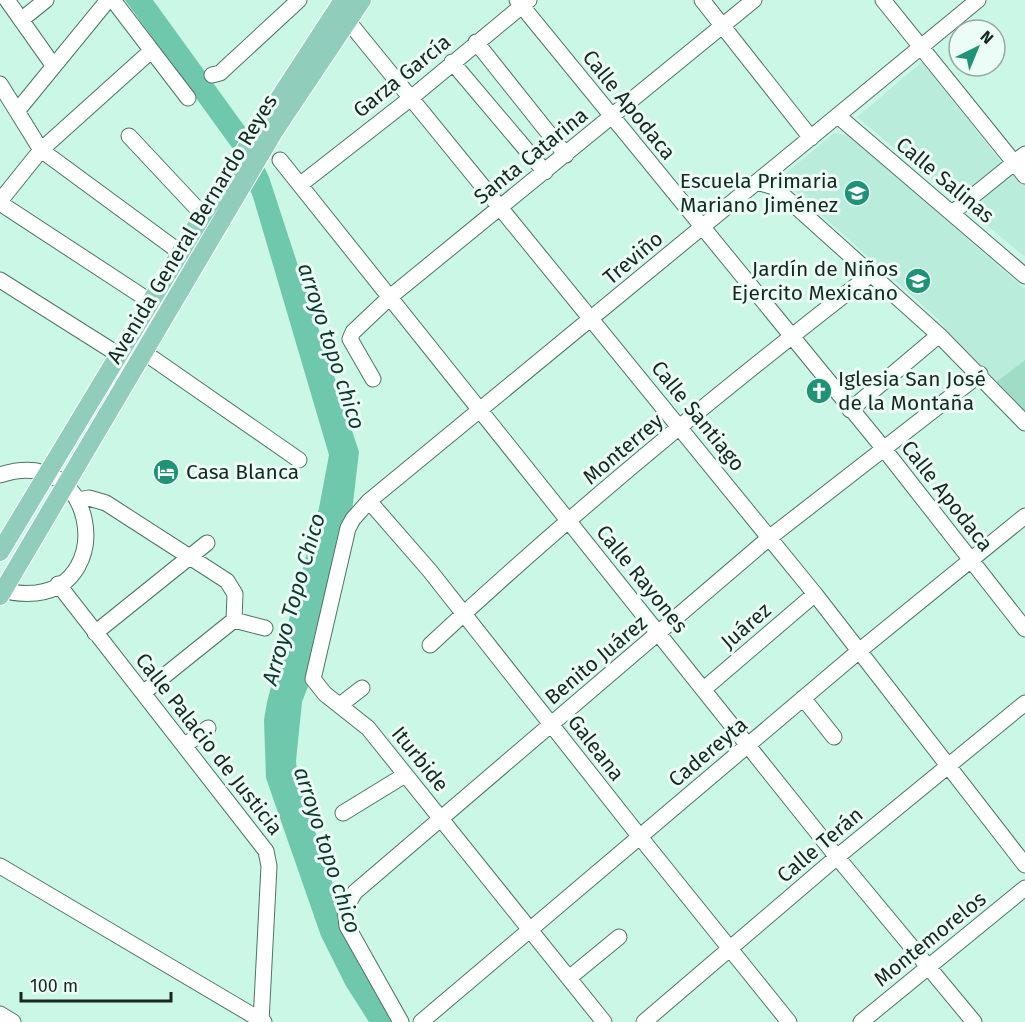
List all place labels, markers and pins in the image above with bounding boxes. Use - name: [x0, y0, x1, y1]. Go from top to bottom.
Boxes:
- place label: Escuela Primaria Mariano Jiménez: [680, 168, 838, 218]
- school or university icon: Escuela Primaria Mariano Jiménez: [842, 178, 872, 208]
- place label: Jardín de Niños Ejercito Mexicano: [731, 256, 898, 306]
- school or university icon: Jardín de Niños Ejercito Mexicano: [903, 266, 933, 296]
- place label: Iglesia San José de la Montaña: [838, 366, 986, 416]
- church icon: Iglesia San José de la Montaña: [804, 376, 834, 406]
- hotel icon: Casa Blanca: [151, 457, 181, 487]
- place label: Casa Blanca: [186, 459, 299, 485]

